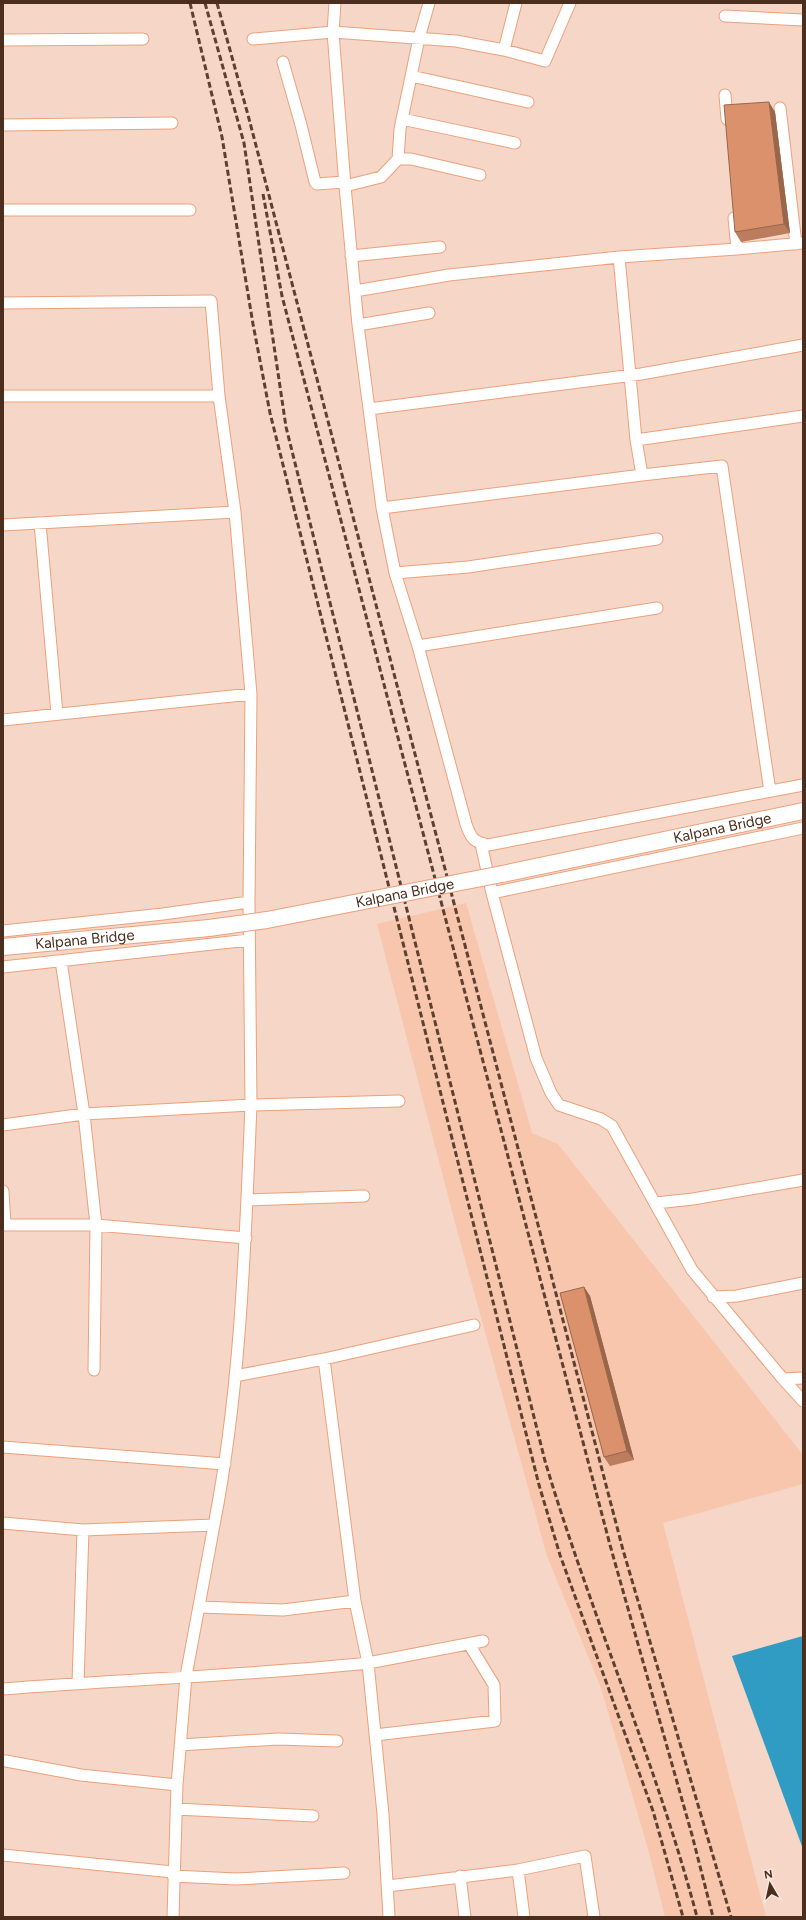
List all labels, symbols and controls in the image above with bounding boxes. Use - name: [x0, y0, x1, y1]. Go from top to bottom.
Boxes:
- street label: Kalpana Bridge: [672, 809, 773, 847]
- street label: Kalpana Bridge: [354, 875, 456, 911]
- street label: Kalpana Bridge: [34, 926, 135, 953]
- north arrow: [750, 1864, 790, 1904]
- text: N: [763, 1868, 774, 1882]

